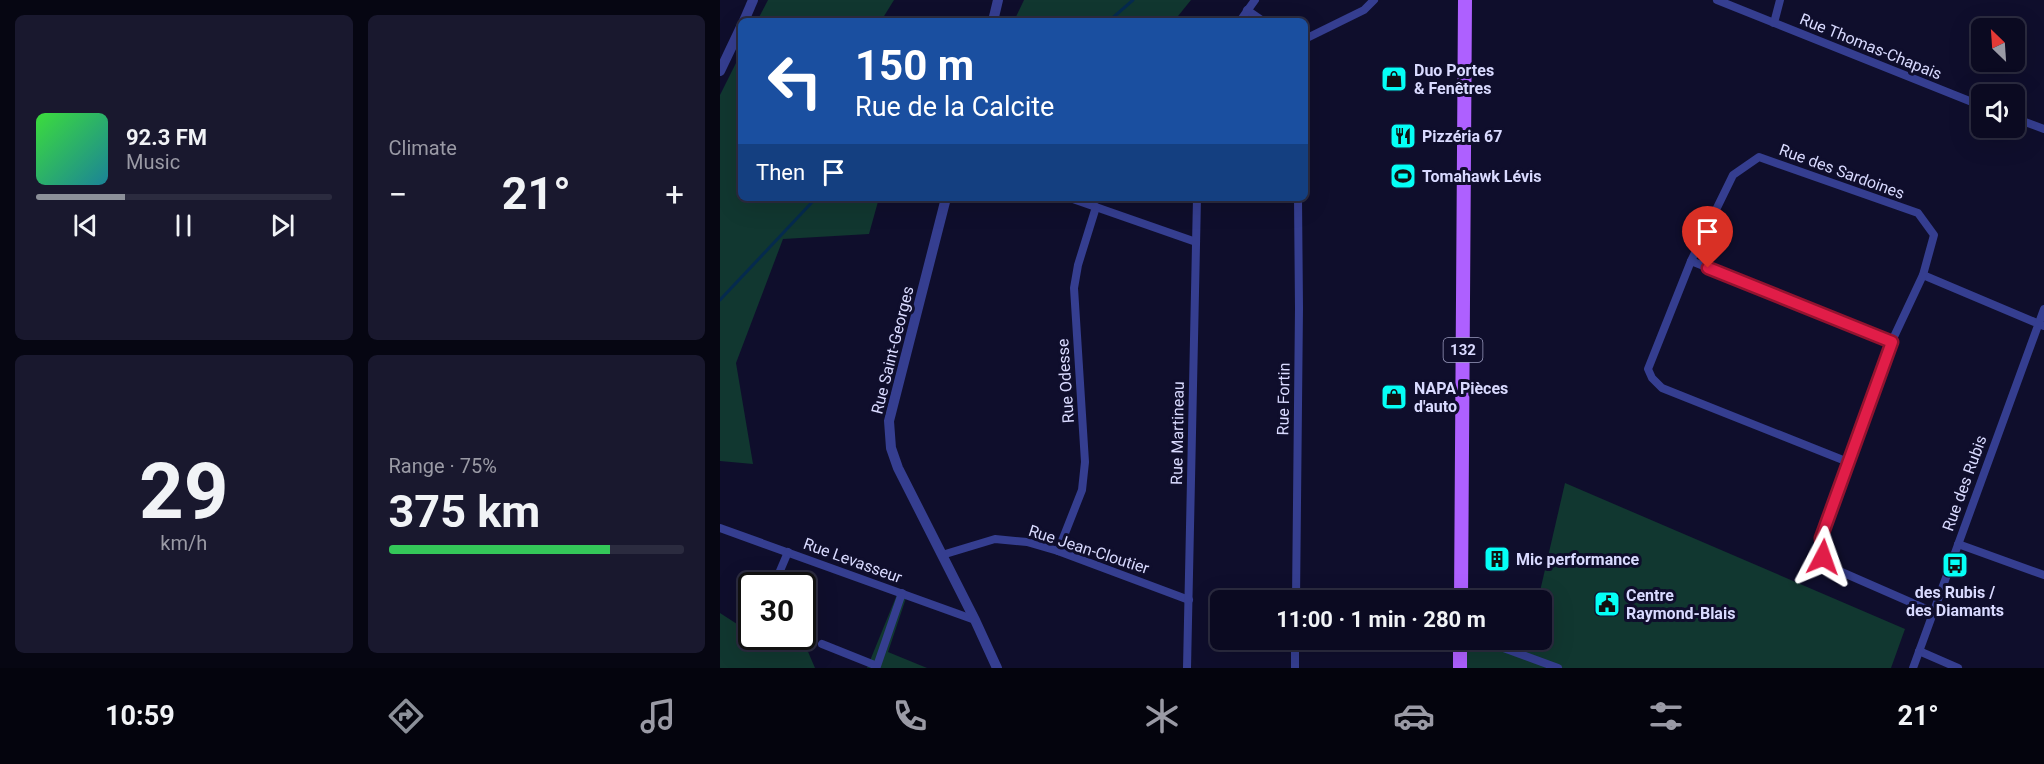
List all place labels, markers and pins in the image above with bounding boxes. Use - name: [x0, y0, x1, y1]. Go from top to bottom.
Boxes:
- place label: Duo Portes & Fenêtres: [1414, 61, 1494, 98]
- shop icon: Duo Portes & Fenêtres: [1379, 64, 1409, 94]
- restaurant icon: Pizzéria 67: [1388, 121, 1418, 151]
- place label: Pizzéria 67: [1422, 127, 1502, 146]
- sports icon: Tomahawk Lévis: [1388, 161, 1418, 191]
- place label: Tomahawk Lévis: [1422, 167, 1542, 186]
- pin: [1682, 206, 1733, 268]
- place label: NAPA Pièces d'auto: [1414, 379, 1508, 416]
- shop icon: NAPA Pièces d'auto: [1379, 382, 1409, 412]
- building icon: Mic performance: [1482, 544, 1512, 574]
- place label: Mic performance: [1516, 550, 1640, 569]
- bus stop icon: des Rubis / des Diamants: [1940, 550, 1970, 580]
- place label: des Rubis / des Diamants: [1906, 583, 2004, 620]
- place label: Centre Raymond-Blais: [1626, 586, 1735, 623]
- public building icon: Centre Raymond-Blais: [1592, 589, 1622, 619]

